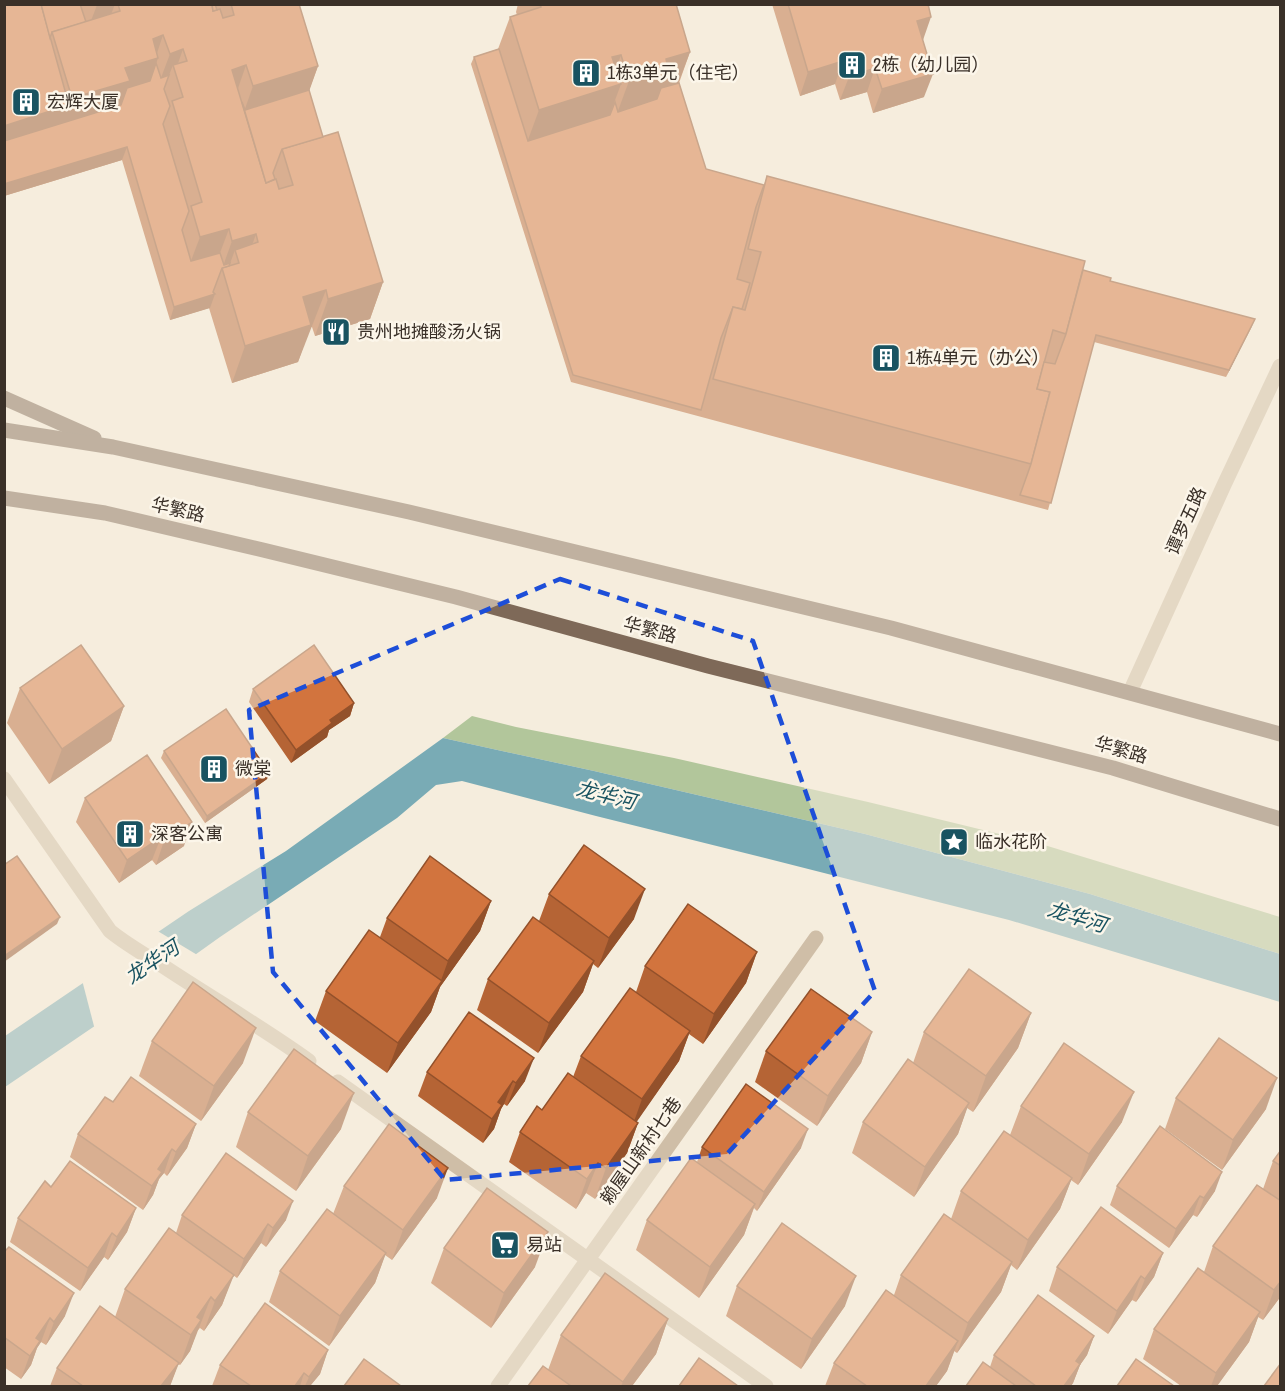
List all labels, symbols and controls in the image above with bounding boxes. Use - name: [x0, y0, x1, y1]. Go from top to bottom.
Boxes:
- building icon: 2栋（幼儿园）: [836, 49, 868, 81]
- place label: 2栋（幼儿园）: [873, 52, 989, 77]
- building icon: 1栋3单元（住宅）: [570, 57, 602, 89]
- place label: 1栋3单元（住宅）: [607, 60, 749, 85]
- building icon: 宏辉大厦: [10, 86, 42, 118]
- place label: 宏辉大厦: [47, 89, 119, 114]
- restaurant icon: 贵州地摊酸汤火锅: [320, 316, 352, 348]
- place label: 贵州地摊酸汤火锅: [357, 319, 501, 344]
- building icon: 1栋4单元（办公）: [870, 342, 902, 374]
- place label: 1栋4单元（办公）: [907, 345, 1049, 370]
- street label: 谭罗五路: [1159, 483, 1212, 559]
- street label: 华繁路: [149, 491, 207, 528]
- street label: 华繁路: [621, 610, 679, 649]
- street label: 华繁路: [1092, 730, 1151, 769]
- building icon: 微棠: [198, 753, 230, 785]
- place label: 微棠: [235, 756, 271, 781]
- water label: 龙华河: [574, 774, 642, 816]
- building icon: 深客公寓: [114, 818, 146, 850]
- place label: 深客公寓: [151, 821, 223, 846]
- place icon: 临水花阶: [938, 826, 970, 858]
- place label: 临水花阶: [975, 829, 1047, 854]
- water label: 龙华河: [1045, 895, 1114, 939]
- water label: 龙华河: [119, 931, 187, 990]
- street label: 赖屋山新村七巷: [594, 1092, 687, 1209]
- supermarket icon: 易站: [489, 1229, 521, 1261]
- place label: 易站: [526, 1232, 562, 1257]

